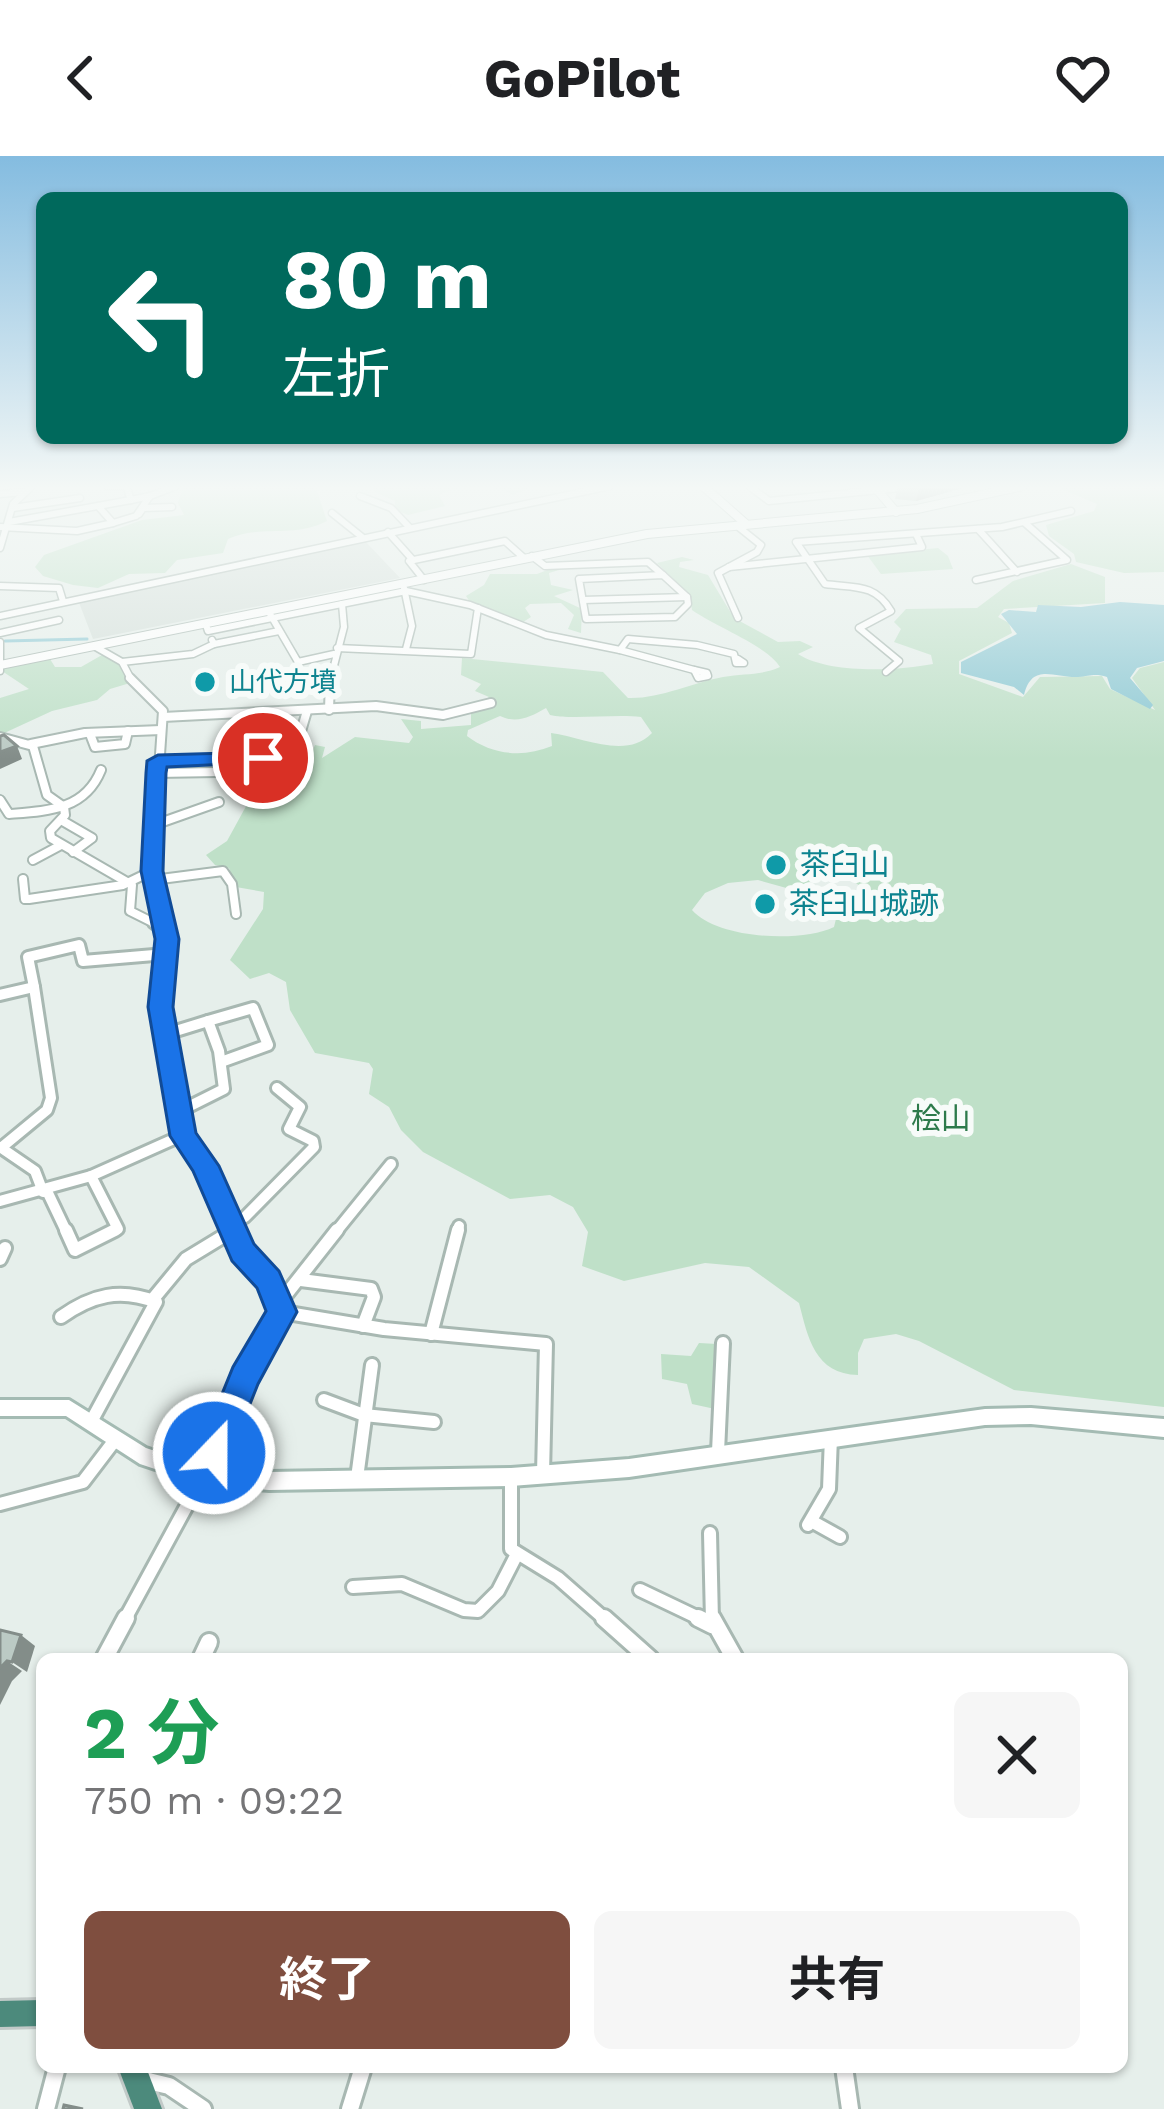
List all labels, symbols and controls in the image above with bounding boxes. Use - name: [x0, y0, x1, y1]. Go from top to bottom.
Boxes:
- icon: back: [48, 45, 114, 111]
- icon: heart: [1050, 45, 1116, 111]
- text: GoPilot: [484, 47, 680, 110]
- text: 80 m: [282, 230, 492, 328]
- icon: left: [84, 240, 240, 396]
- text: 左折: [282, 343, 390, 406]
- place label: 山代方墳: [229, 666, 337, 698]
- marker: 山代方墳: [192, 669, 218, 695]
- pin: [212, 707, 314, 809]
- icon: arrive: [230, 725, 296, 791]
- place label: 茶臼山: [800, 847, 890, 882]
- marker: 茶臼山: [763, 852, 789, 878]
- place label: 茶臼山城跡: [789, 886, 939, 921]
- marker: 茶臼山城跡: [752, 891, 778, 917]
- park label: 桧山: [911, 1101, 971, 1136]
- position arrow: [151, 1390, 277, 1516]
- text: 2 分: [84, 1691, 220, 1775]
- button: close: [954, 1692, 1080, 1818]
- text: 750 m · 09:22: [84, 1778, 344, 1823]
- button: 終了: [84, 1911, 570, 2049]
- button: 共有: [594, 1911, 1080, 2049]

